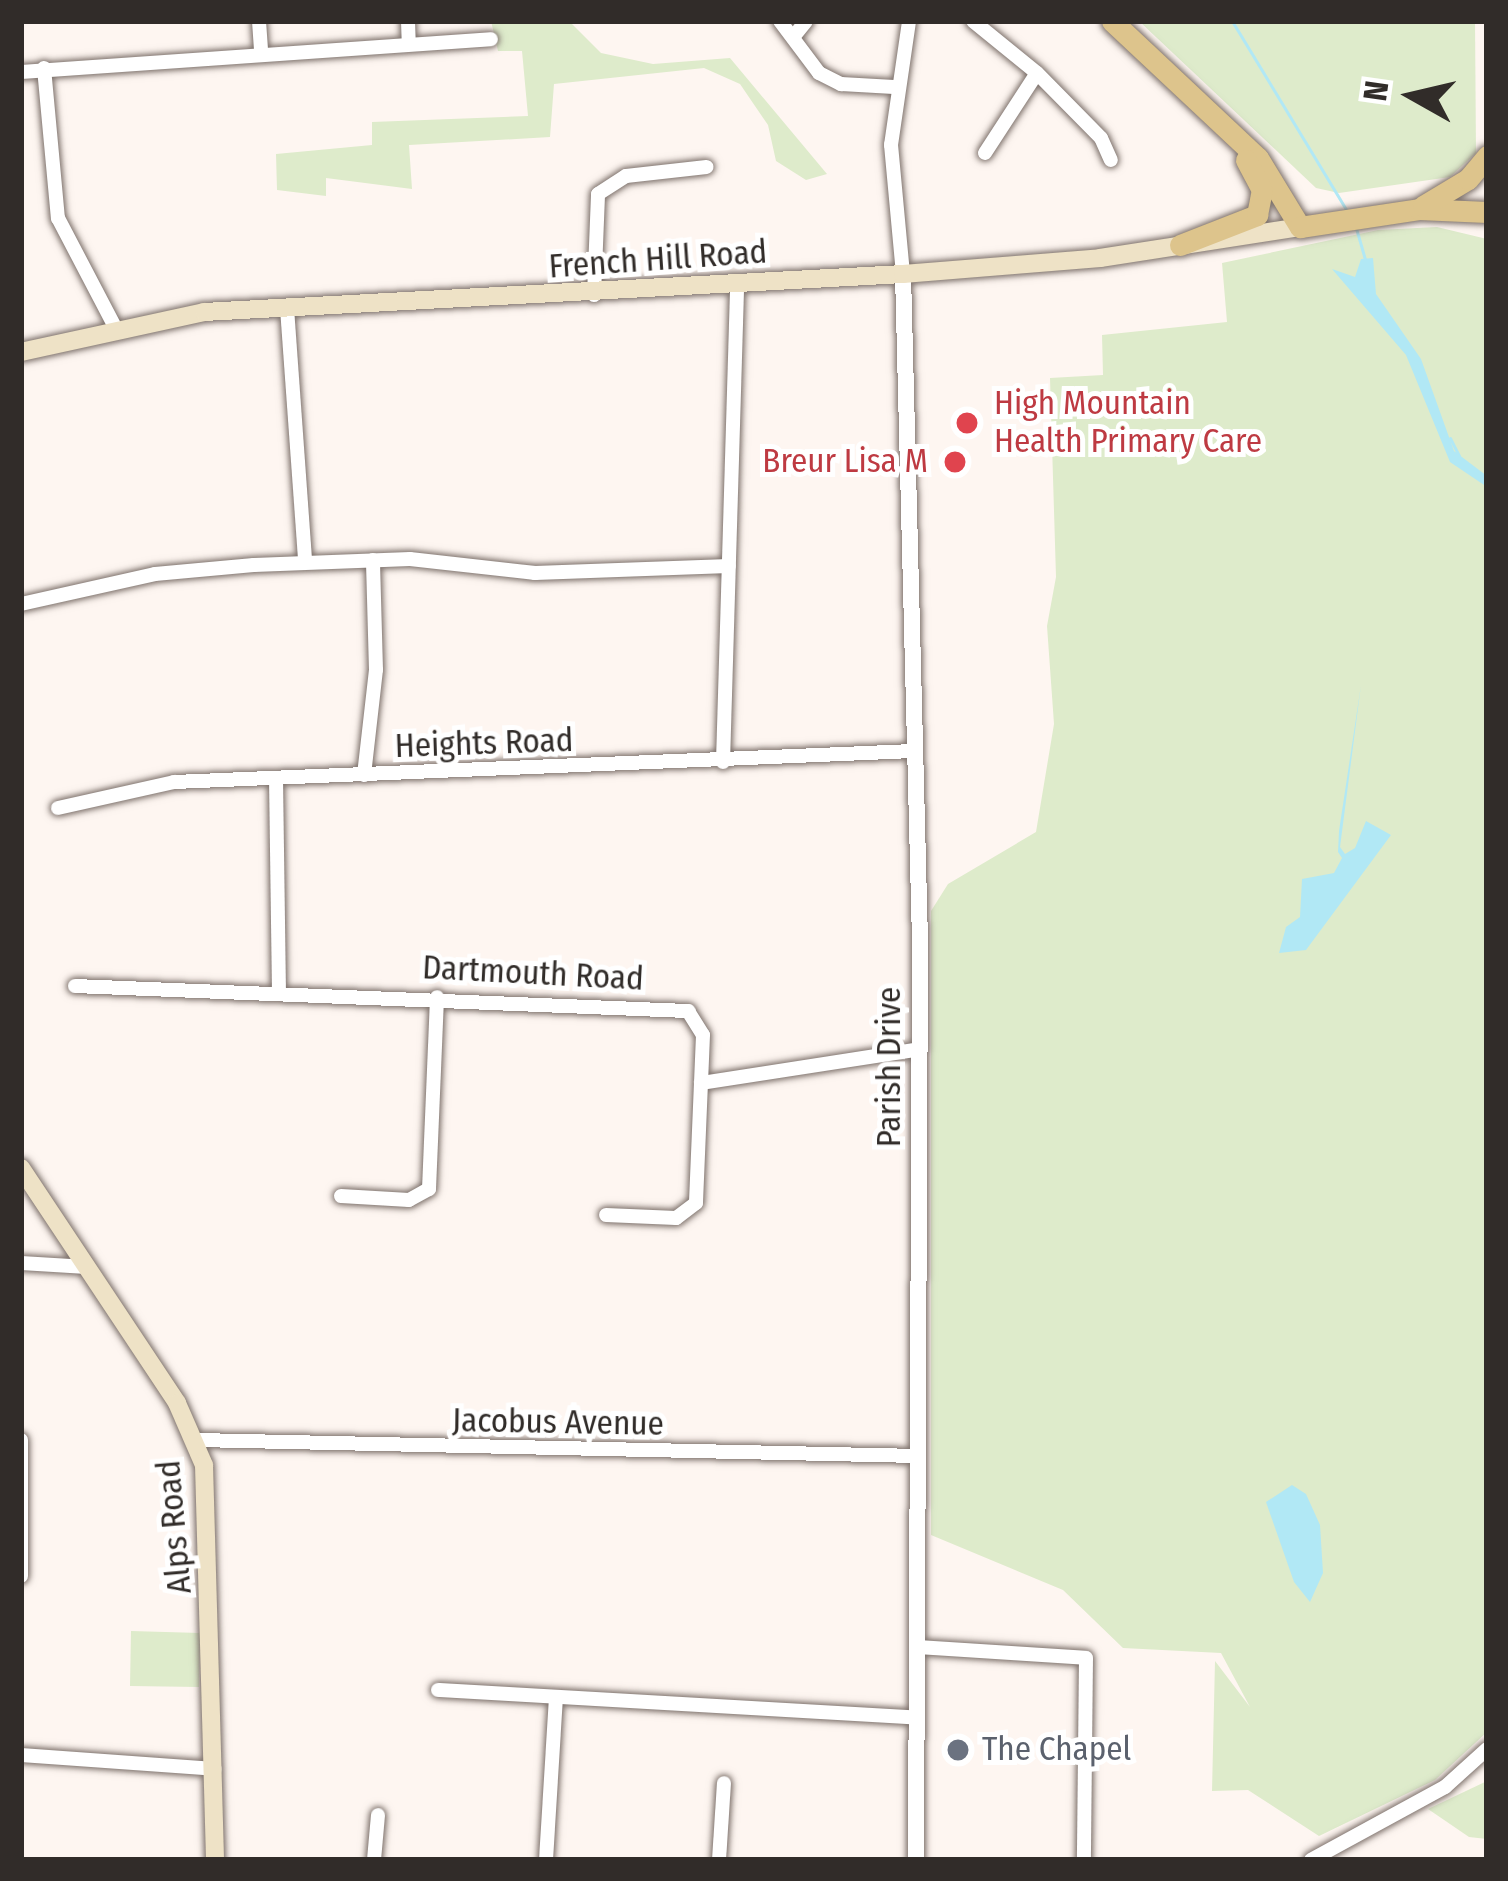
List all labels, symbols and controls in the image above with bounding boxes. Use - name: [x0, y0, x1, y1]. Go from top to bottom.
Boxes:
- north arrow: [1352, 36, 1472, 156]
- text: N: [1355, 78, 1398, 104]
- street label: French Hill Road: [548, 233, 768, 287]
- place label: High Mountain Health Primary Care: [994, 384, 1262, 462]
- marker: High Mountain Health Primary Care: [951, 407, 983, 439]
- place label: Breur Lisa M: [762, 442, 928, 482]
- marker: Breur Lisa M: [939, 446, 971, 478]
- street label: Heights Road: [394, 721, 574, 767]
- street label: Dartmouth Road: [421, 948, 645, 1000]
- street label: Parish Drive: [870, 987, 910, 1147]
- street label: Jacobus Avenue: [452, 1401, 664, 1445]
- street label: Alps Road: [149, 1459, 201, 1595]
- place label: The Chapel: [982, 1730, 1131, 1770]
- marker: The Chapel: [945, 1737, 971, 1763]

